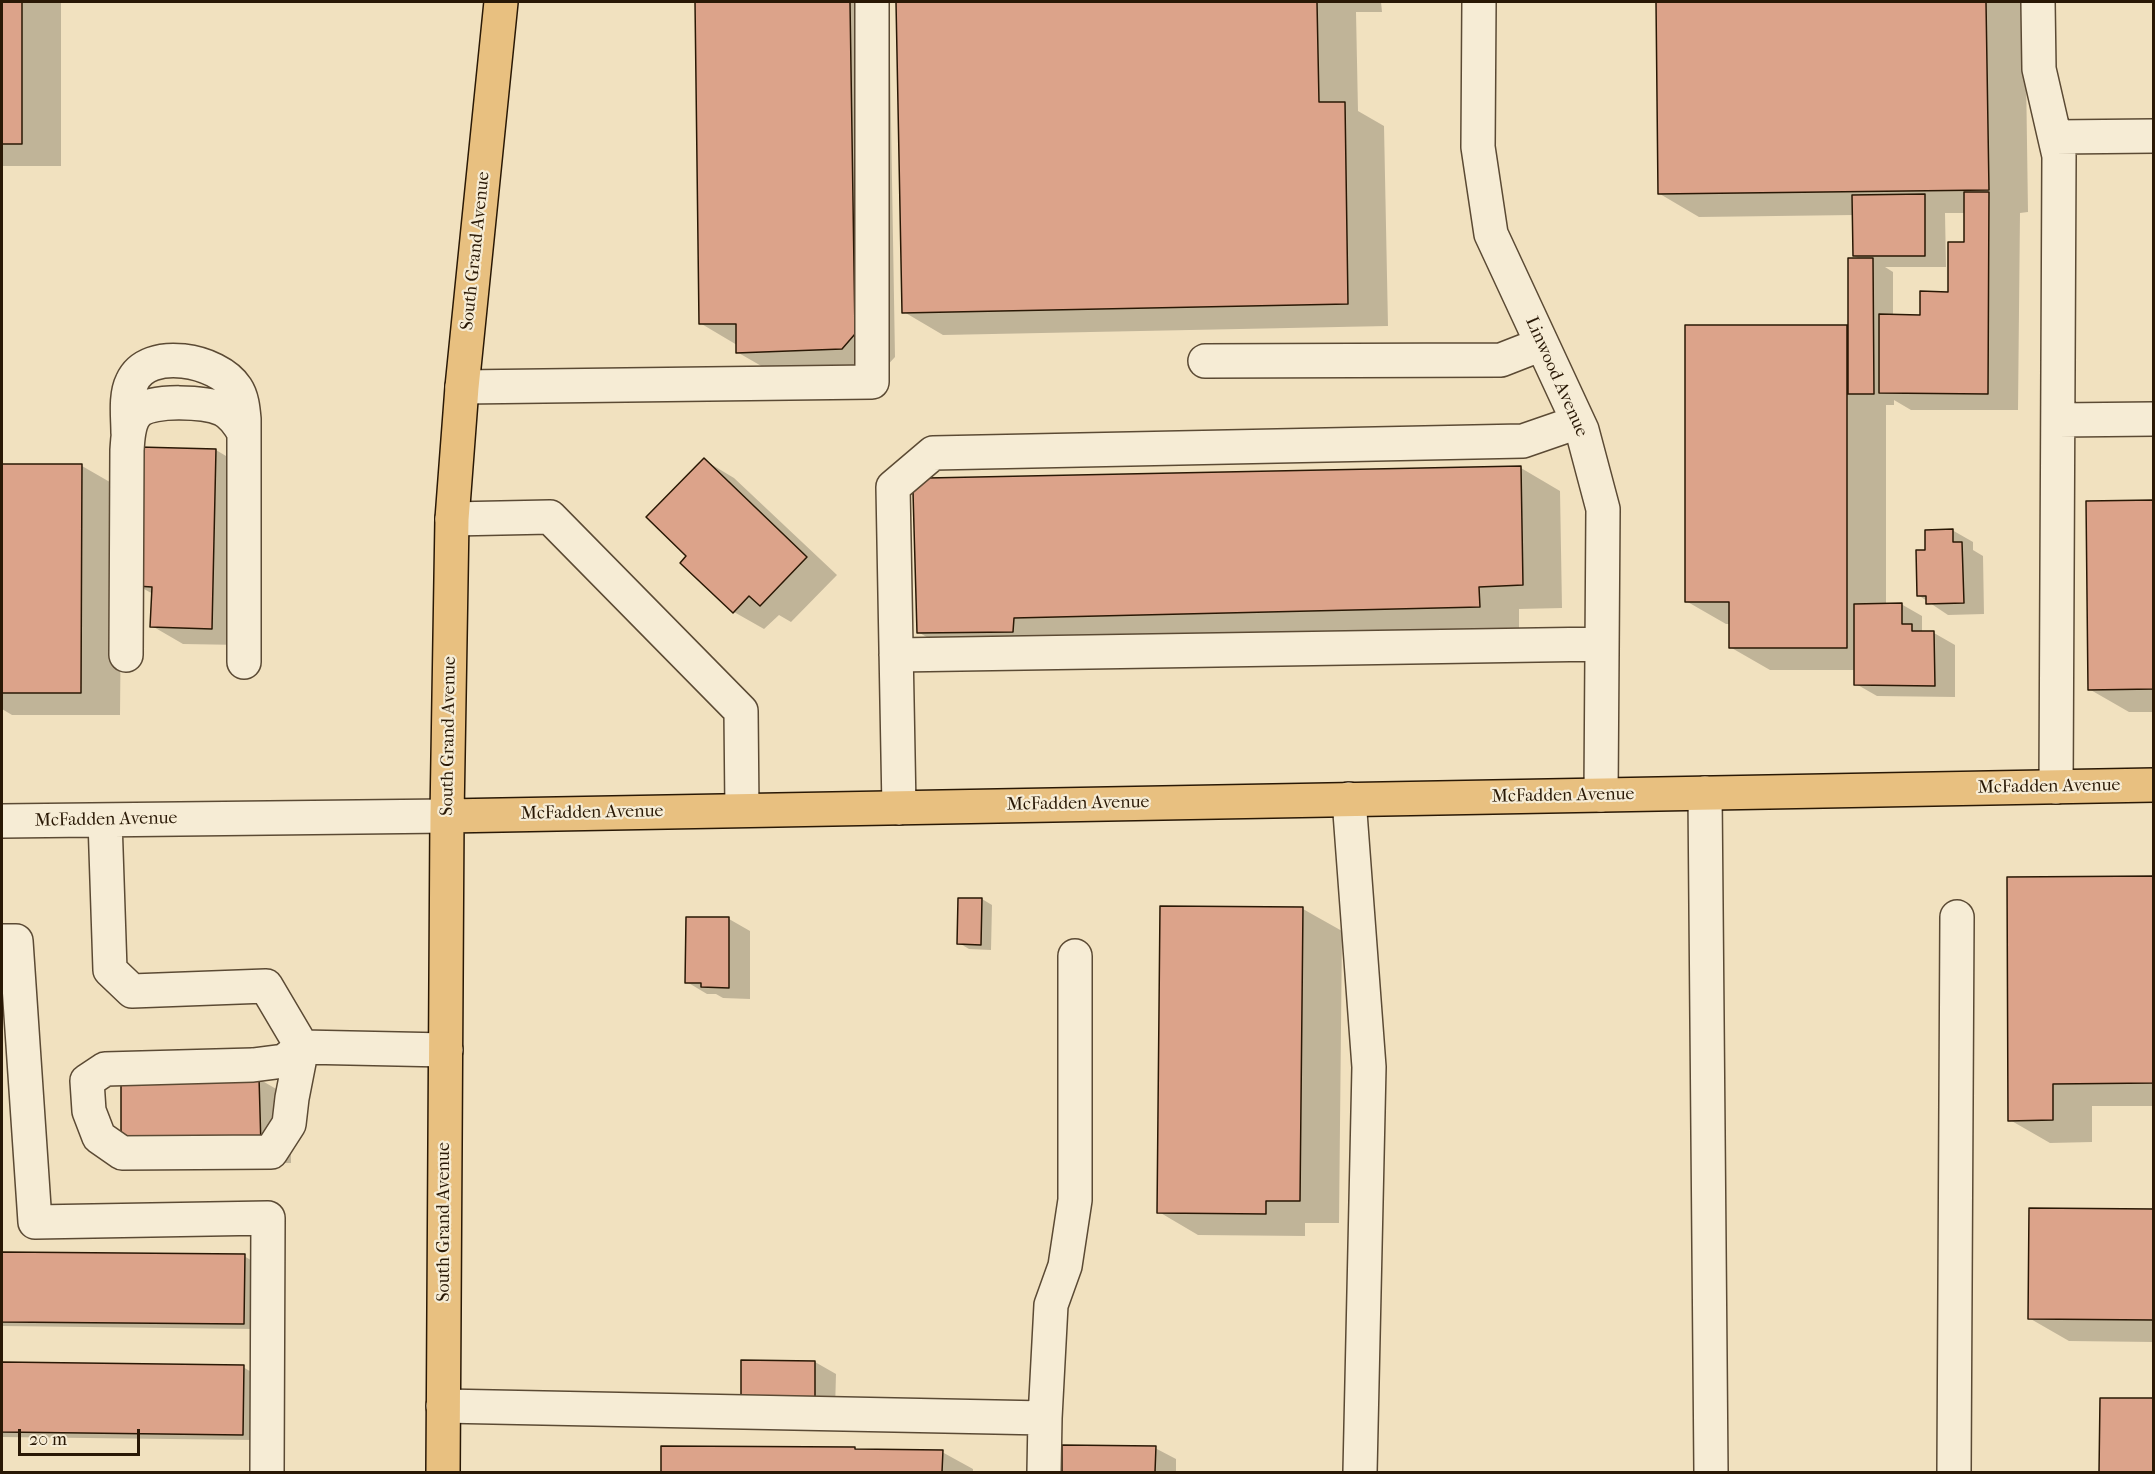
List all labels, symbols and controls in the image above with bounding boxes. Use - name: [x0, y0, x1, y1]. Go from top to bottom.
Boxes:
- street label: South Grand Avenue: [457, 170, 495, 332]
- street label: Linwood Avenue: [1520, 314, 1592, 440]
- street label: South Grand Avenue: [437, 656, 461, 816]
- street label: McFadden Avenue: [1977, 775, 2121, 799]
- street label: McFadden Avenue: [1491, 784, 1635, 808]
- street label: McFadden Avenue: [1006, 792, 1150, 816]
- street label: McFadden Avenue: [520, 801, 664, 825]
- street label: McFadden Avenue: [34, 808, 178, 832]
- street label: South Grand Avenue: [434, 1142, 456, 1302]
- scale bar: [21, 1417, 142, 1455]
- text: 20 m: [29, 1429, 67, 1450]

